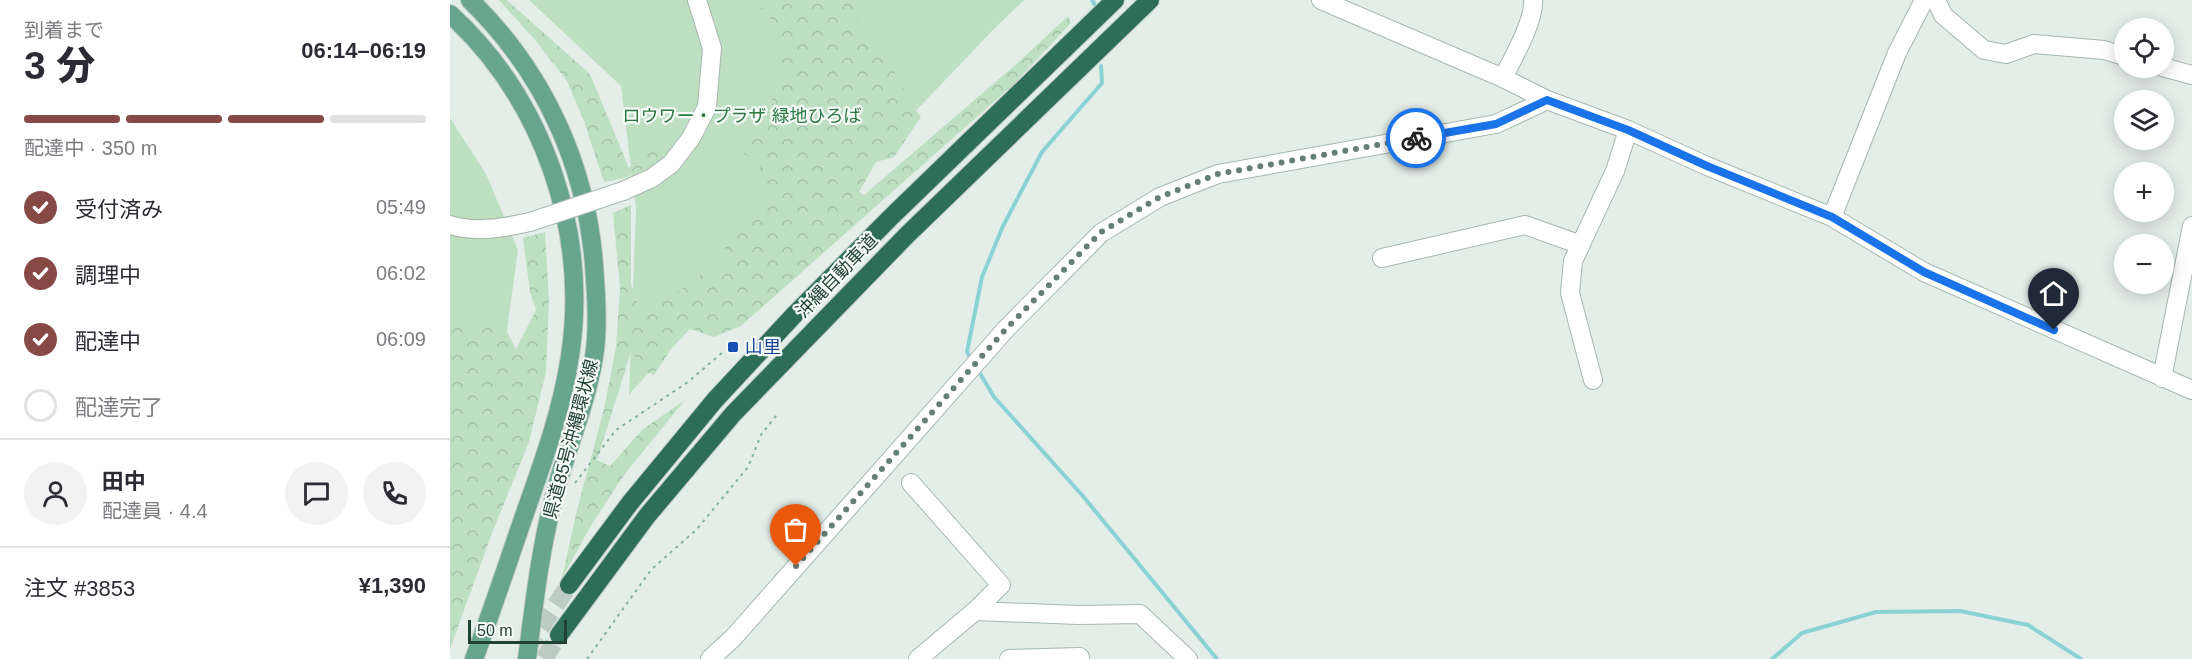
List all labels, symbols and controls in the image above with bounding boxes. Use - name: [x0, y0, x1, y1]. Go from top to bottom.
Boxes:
- map controls: [2114, 18, 2174, 294]
- button: locate: [2114, 18, 2174, 78]
- text: 到着まで: [24, 19, 104, 41]
- text: 06:14–06:19: [301, 38, 426, 63]
- text: 3 分: [24, 44, 96, 87]
- button: layers: [2114, 90, 2174, 150]
- park label: ロウワー・プラザ 緑地ひろば: [623, 106, 862, 126]
- courier: [1386, 108, 1446, 168]
- icon: bike: [1400, 122, 1433, 155]
- text: 配達中 · 350 m: [24, 137, 157, 159]
- button: +: [2114, 162, 2174, 222]
- icon: check: [24, 191, 57, 224]
- text: 05:49: [376, 196, 426, 218]
- text: 受付済み: [75, 197, 163, 222]
- street label: 沖縄自動車道: [792, 230, 882, 322]
- button: −: [2114, 234, 2174, 294]
- icon: check: [24, 257, 57, 290]
- text: 06:02: [376, 262, 426, 284]
- text: 調理中: [75, 263, 141, 288]
- pin: [2028, 268, 2079, 330]
- icon: home: [2037, 277, 2070, 310]
- icon: check: [24, 323, 57, 356]
- text: 06:09: [376, 328, 426, 350]
- text: 配達中: [75, 329, 141, 354]
- place label: 山里: [745, 337, 781, 357]
- marker: 山里: [726, 340, 740, 354]
- street label: 県道85号沖縄環状線: [540, 357, 602, 521]
- text: 配達完了: [75, 395, 163, 420]
- button: person: [24, 462, 87, 525]
- button: chat: [285, 462, 348, 525]
- button: phone: [363, 462, 426, 525]
- text: 田中: [102, 469, 146, 494]
- text: 配達員 · 4.4: [102, 500, 208, 522]
- pin: [770, 504, 821, 566]
- icon: bag: [779, 513, 812, 546]
- text: ¥1,390: [359, 573, 426, 598]
- text: 注文 #3853: [24, 576, 135, 601]
- scale bar: [468, 617, 567, 644]
- text: 50 m: [477, 622, 513, 639]

